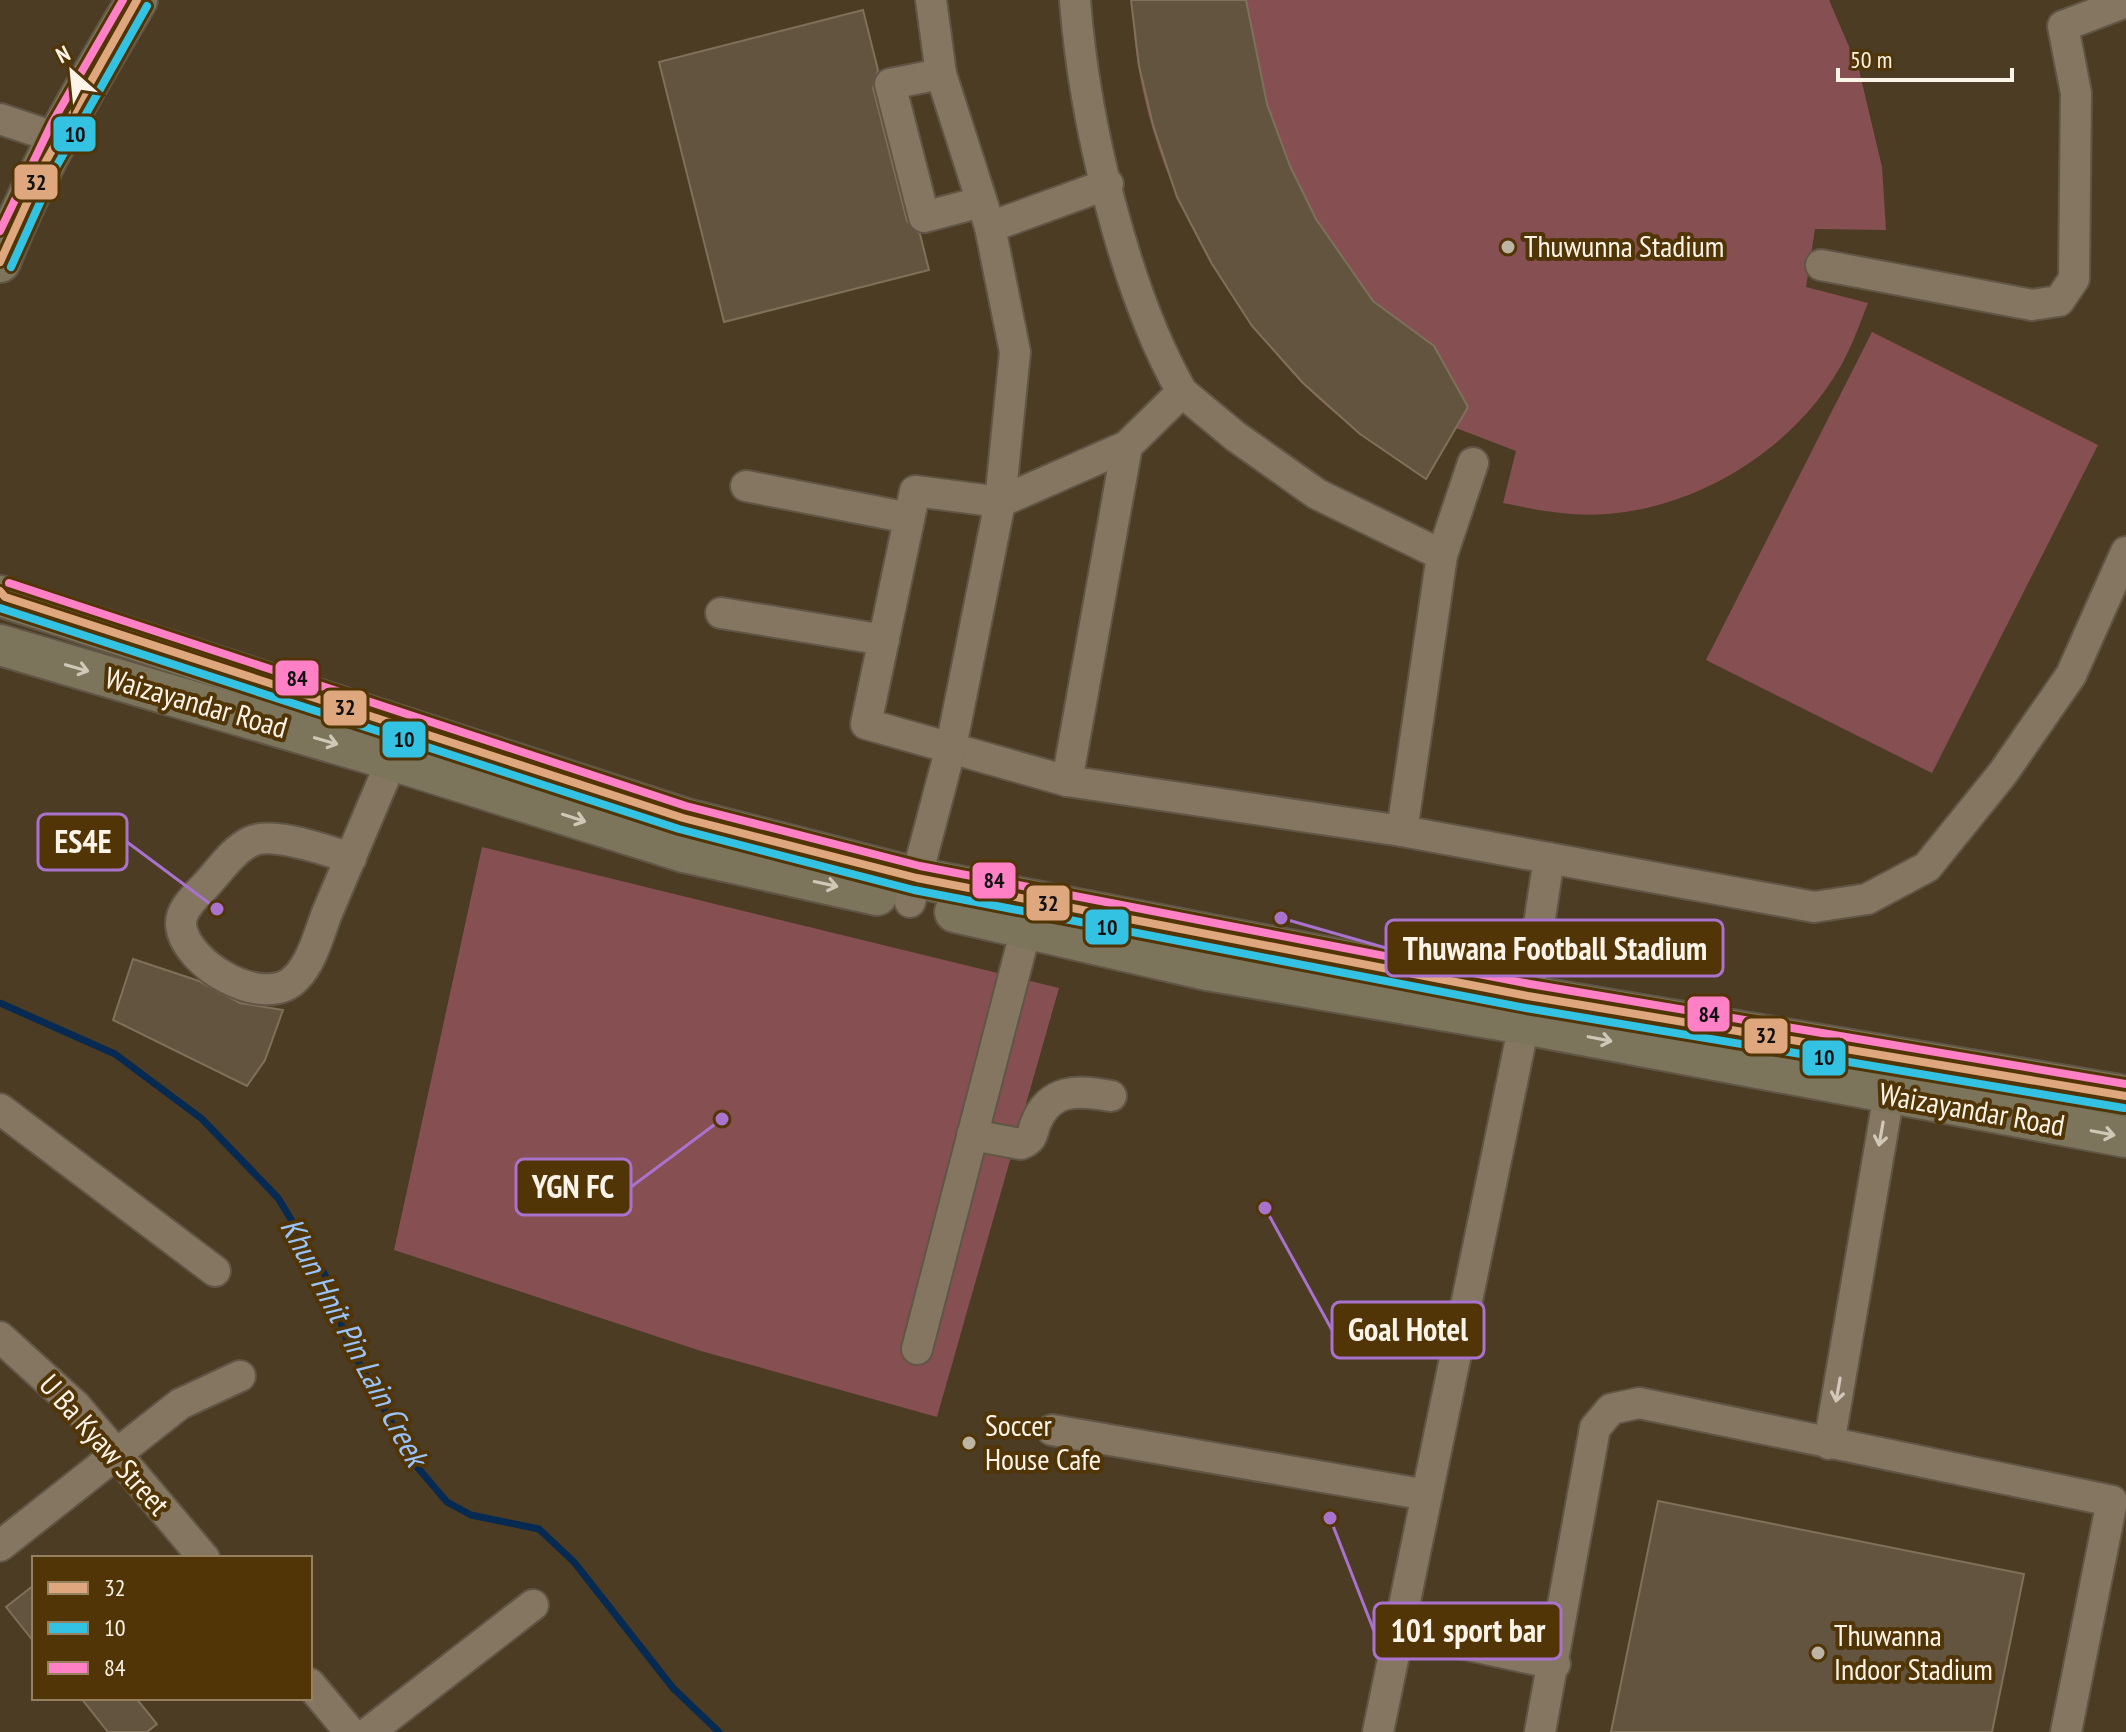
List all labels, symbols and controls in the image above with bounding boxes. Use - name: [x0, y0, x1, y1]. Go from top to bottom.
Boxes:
- north arrow: [32, 32, 112, 112]
- scale bar: [1838, 32, 2012, 82]
- text: N: [51, 39, 75, 69]
- text: 50 m: [1850, 44, 1892, 75]
- line badge: 10: [52, 115, 97, 153]
- text: 10: [64, 120, 86, 148]
- line badge: 32: [13, 163, 59, 201]
- text: 32: [25, 168, 47, 196]
- place label: Thuwunna Stadium: [1524, 226, 1724, 265]
- marker: Thuwunna Stadium: [1499, 238, 1517, 256]
- street label: Waizayandar Road: [101, 657, 292, 746]
- line badge: 84: [274, 659, 320, 697]
- one-way arrow: [63, 661, 89, 676]
- text: 84: [286, 664, 308, 692]
- line badge: 32: [322, 689, 368, 727]
- text: 32: [334, 693, 356, 721]
- line badge: 10: [381, 720, 427, 759]
- text: 10: [393, 725, 415, 753]
- one-way arrow: [313, 734, 339, 749]
- one-way arrow: [561, 811, 587, 826]
- callout: ES4E: [38, 814, 127, 870]
- text: ES4E: [55, 820, 111, 862]
- line badge: 84: [971, 861, 1017, 900]
- text: 84: [983, 866, 1005, 894]
- one-way arrow: [812, 877, 838, 892]
- line badge: 32: [1025, 884, 1071, 922]
- text: 32: [1037, 889, 1059, 917]
- line badge: 10: [1084, 908, 1130, 946]
- text: 10: [1096, 913, 1118, 941]
- callout: Thuwana Football Stadium: [1386, 920, 1723, 976]
- text: Thuwana Football Stadium: [1403, 927, 1707, 969]
- line badge: 84: [1686, 995, 1731, 1033]
- text: 84: [1698, 1000, 1720, 1028]
- line badge: 32: [1743, 1017, 1789, 1055]
- text: 32: [1755, 1021, 1777, 1049]
- one-way arrow: [1587, 1033, 1612, 1048]
- line badge: 10: [1801, 1039, 1847, 1077]
- text: 10: [1813, 1043, 1835, 1071]
- street label: Waizayandar Road: [1876, 1073, 2068, 1144]
- one-way arrow: [1873, 1121, 1888, 1146]
- one-way arrow: [2090, 1127, 2116, 1142]
- callout: YGN FC: [516, 1159, 631, 1215]
- text: YGN FC: [531, 1165, 615, 1207]
- water label: Khun Hnit Pin Lain Creek: [272, 1210, 440, 1476]
- callout: Goal Hotel: [1332, 1302, 1484, 1358]
- text: Goal Hotel: [1348, 1308, 1468, 1350]
- street label: U Ba Kyaw Street: [31, 1365, 179, 1523]
- one-way arrow: [1830, 1377, 1845, 1402]
- place label: Soccer House Cafe: [985, 1405, 1101, 1478]
- marker: Soccer House Cafe: [960, 1434, 978, 1452]
- legend: [32, 1556, 312, 1700]
- text: 32: [104, 1572, 126, 1603]
- callout: 101 sport bar: [1374, 1603, 1561, 1659]
- text: 101 sport bar: [1390, 1609, 1546, 1651]
- text: 10: [104, 1612, 126, 1643]
- place label: Thuwanna Indoor Stadium: [1834, 1615, 1993, 1688]
- marker: Thuwanna Indoor Stadium: [1809, 1644, 1827, 1662]
- text: 84: [104, 1652, 126, 1683]

